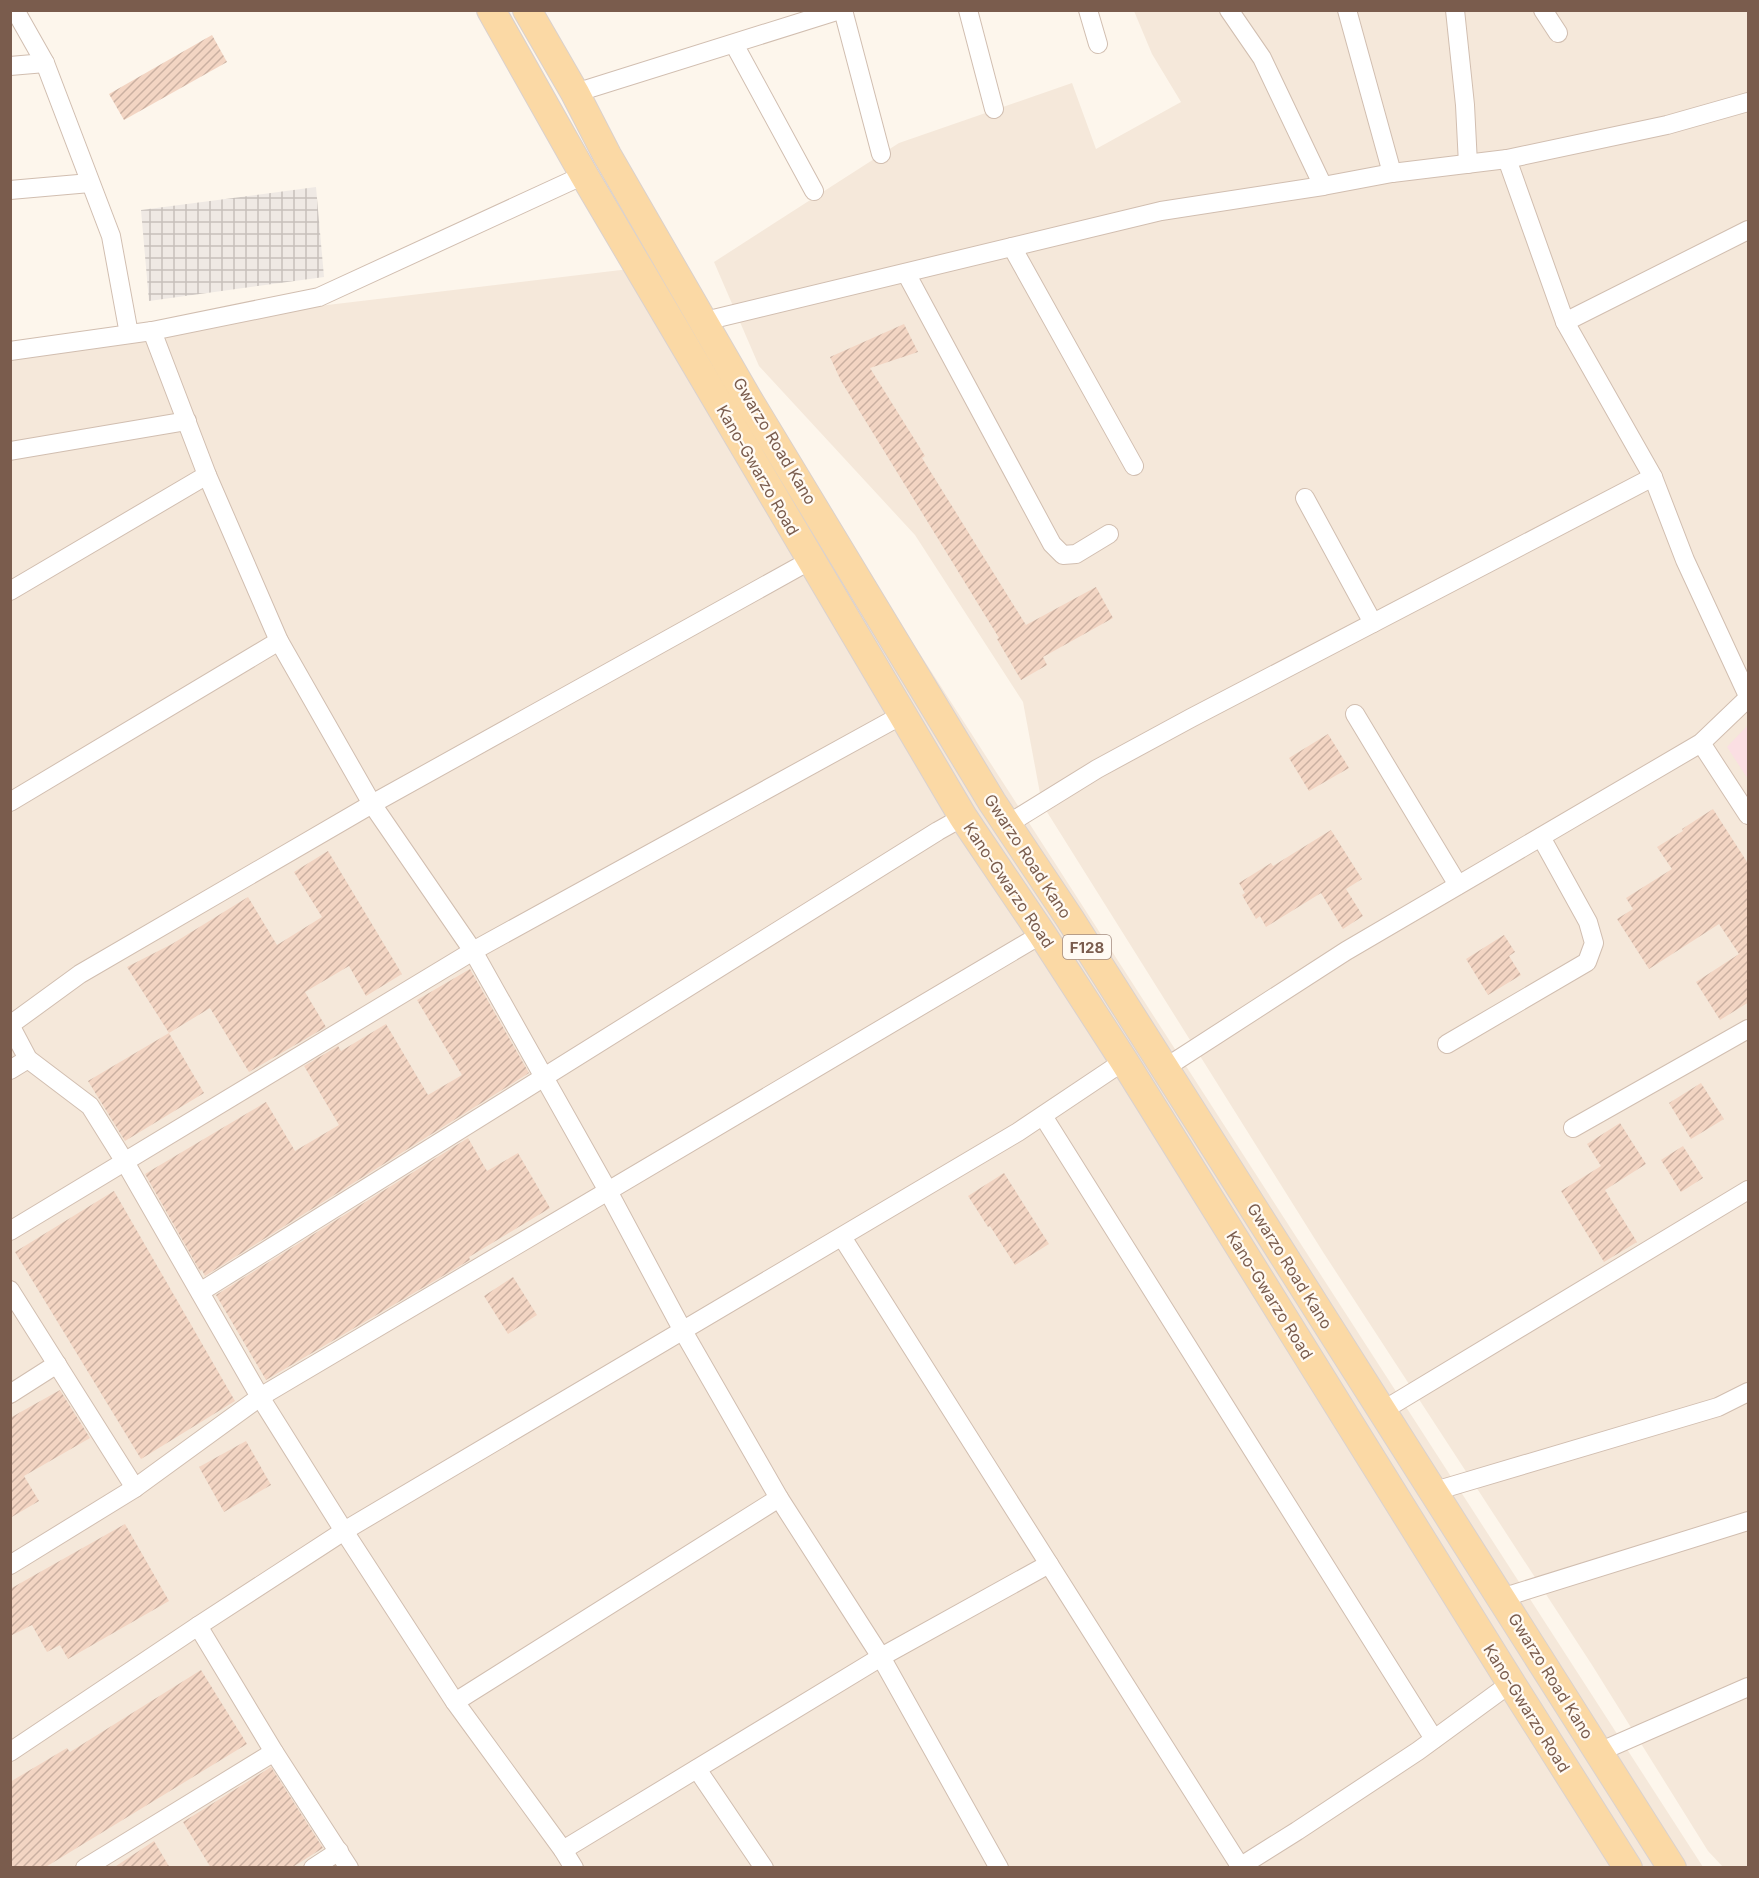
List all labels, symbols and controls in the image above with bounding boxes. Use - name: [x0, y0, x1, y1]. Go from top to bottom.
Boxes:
- street label: Gwarzo Road Kano: [729, 374, 821, 508]
- street label: Kano-Gwarzo Road: [712, 401, 804, 539]
- street label: Gwarzo Road Kano: [980, 790, 1076, 922]
- street label: Kano-Gwarzo Road: [959, 818, 1059, 952]
- road number: F128: [1063, 935, 1111, 959]
- street label: Gwarzo Road Kano: [1243, 1199, 1337, 1333]
- street label: Kano-Gwarzo Road: [1222, 1227, 1318, 1363]
- street label: Gwarzo Road Kano: [1504, 1609, 1598, 1743]
- street label: Kano-Gwarzo Road: [1479, 1640, 1575, 1776]

